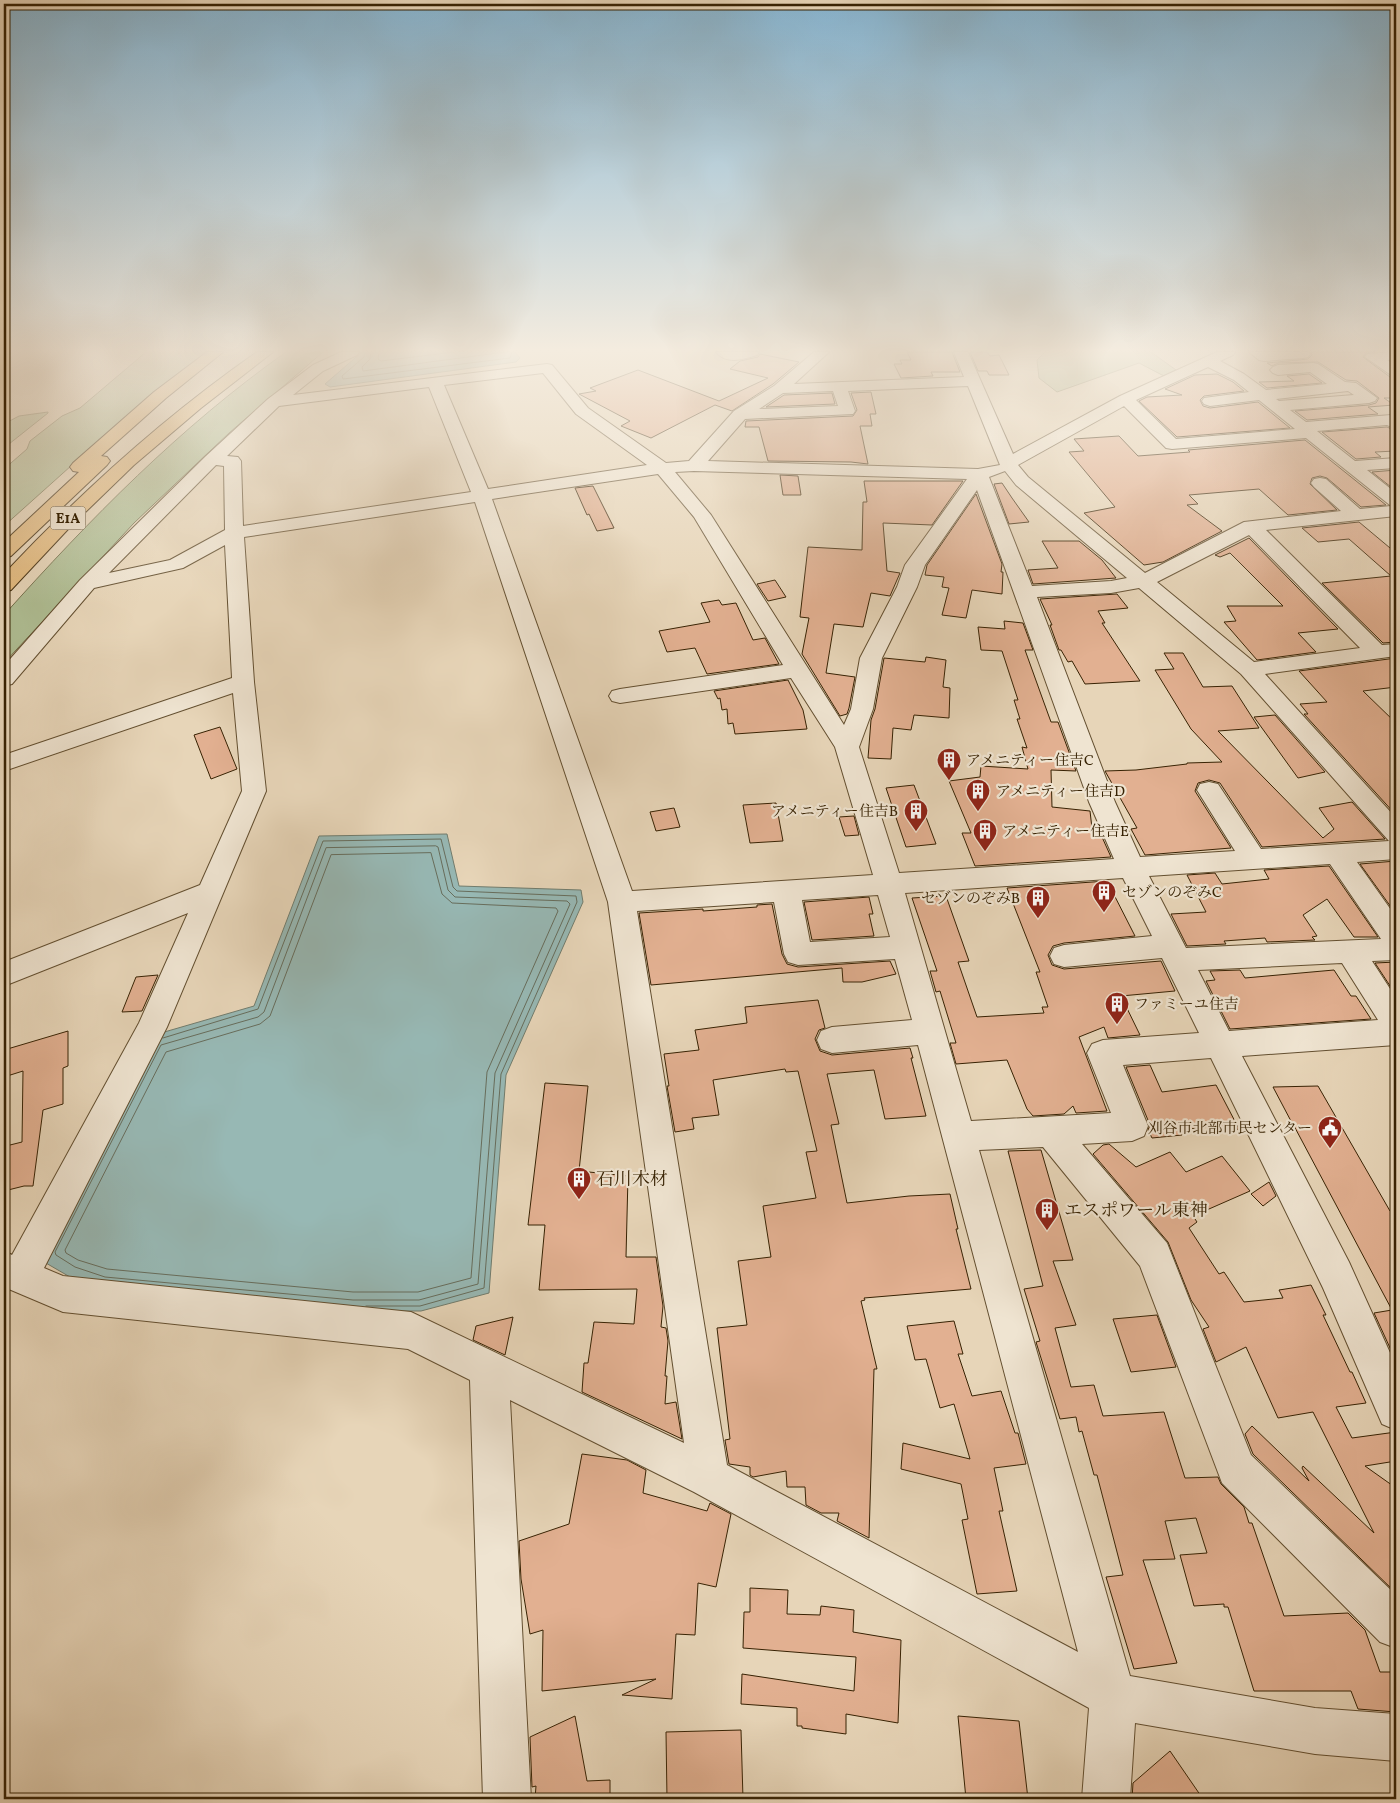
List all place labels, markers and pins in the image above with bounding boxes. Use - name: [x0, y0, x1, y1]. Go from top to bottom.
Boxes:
- building icon: アメニティー住吉C: [936, 747, 962, 781]
- place label: アメニティー住吉C: [966, 751, 1094, 772]
- building icon: アメニティー住吉D: [965, 778, 991, 812]
- place label: アメニティー住吉D: [996, 782, 1125, 803]
- building icon: アメニティー住吉B: [903, 798, 929, 832]
- place label: アメニティー住吉B: [771, 802, 898, 823]
- building icon: アメニティー住吉E: [972, 818, 998, 852]
- place label: アメニティー住吉E: [1002, 822, 1129, 843]
- building icon: セゾンのぞみC: [1091, 879, 1117, 913]
- place label: セゾンのぞみC: [1122, 883, 1222, 904]
- building icon: セゾンのぞみB: [1025, 885, 1051, 919]
- place label: セゾンのぞみB: [921, 889, 1020, 910]
- building icon: ファミーユ住吉: [1104, 991, 1130, 1025]
- place label: ファミーユ住吉: [1134, 995, 1239, 1016]
- public building icon: 刈谷市北部市民センター: [1317, 1115, 1343, 1149]
- place label: 刈谷市北部市民センター: [1148, 1119, 1312, 1140]
- building icon: 石川木材: [566, 1166, 592, 1200]
- place label: 石川木材: [596, 1168, 668, 1193]
- building icon: エスポワール東神: [1034, 1197, 1060, 1231]
- place label: エスポワール東神: [1064, 1199, 1208, 1224]

